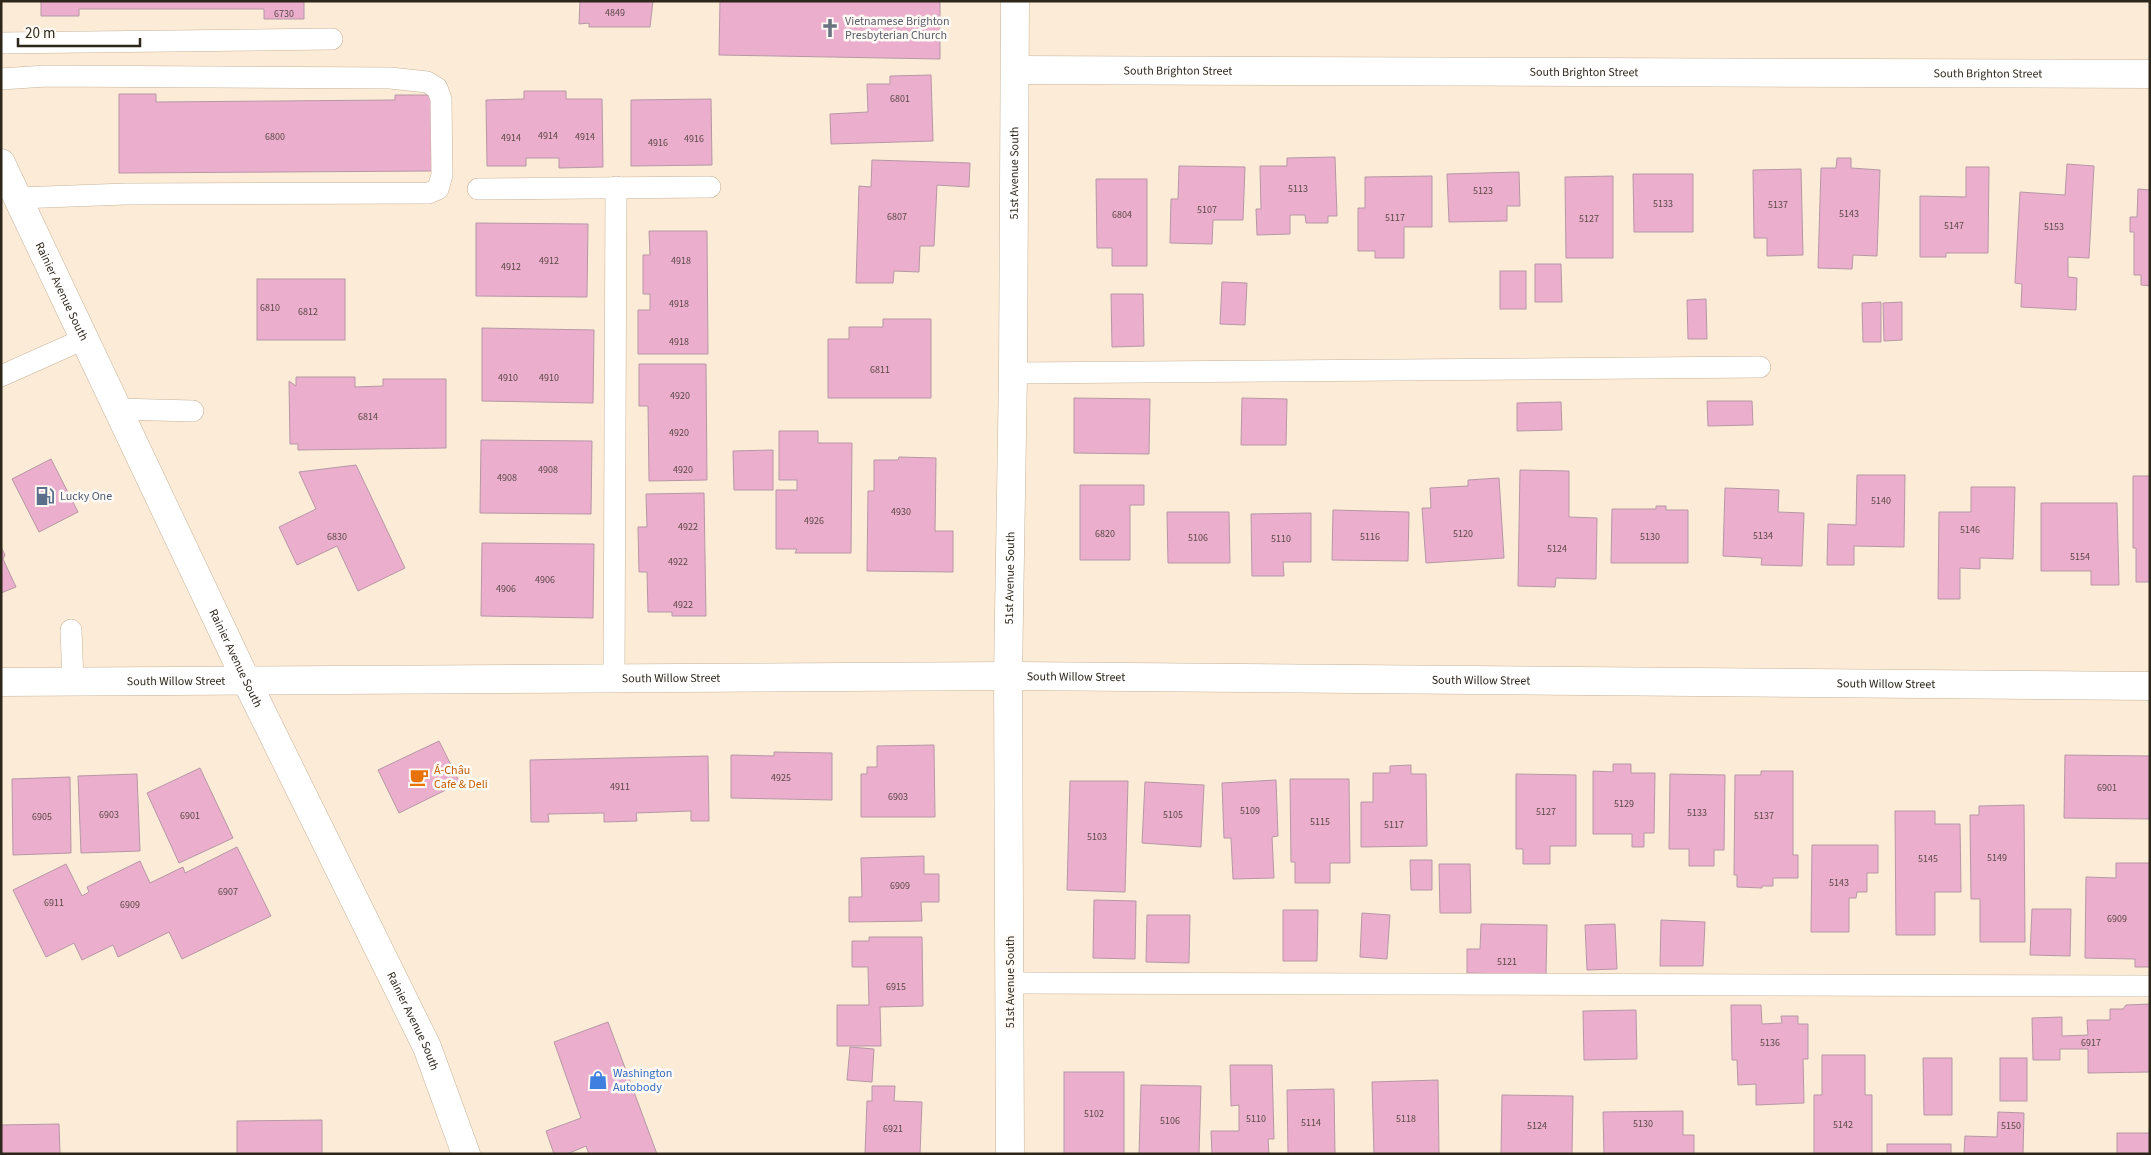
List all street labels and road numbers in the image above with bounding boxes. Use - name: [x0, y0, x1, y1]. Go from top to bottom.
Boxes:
- street label: South Brighton Street: [1124, 62, 1232, 80]
- street label: South Brighton Street: [1530, 64, 1638, 81]
- street label: South Brighton Street: [1934, 65, 2042, 83]
- street label: 51st Avenue South: [1006, 127, 1023, 219]
- street label: Rainier Avenue South: [31, 239, 92, 344]
- street label: 51st Avenue South: [1001, 532, 1019, 625]
- street label: Rainier Avenue South: [205, 606, 266, 710]
- street label: South Willow Street: [1027, 668, 1125, 686]
- street label: South Willow Street: [622, 670, 720, 687]
- street label: South Willow Street: [1432, 672, 1530, 690]
- street label: South Willow Street: [127, 673, 225, 690]
- street label: South Willow Street: [1837, 675, 1935, 693]
- street label: 51st Avenue South: [1002, 936, 1019, 1028]
- street label: Rainier Avenue South: [382, 969, 443, 1073]

